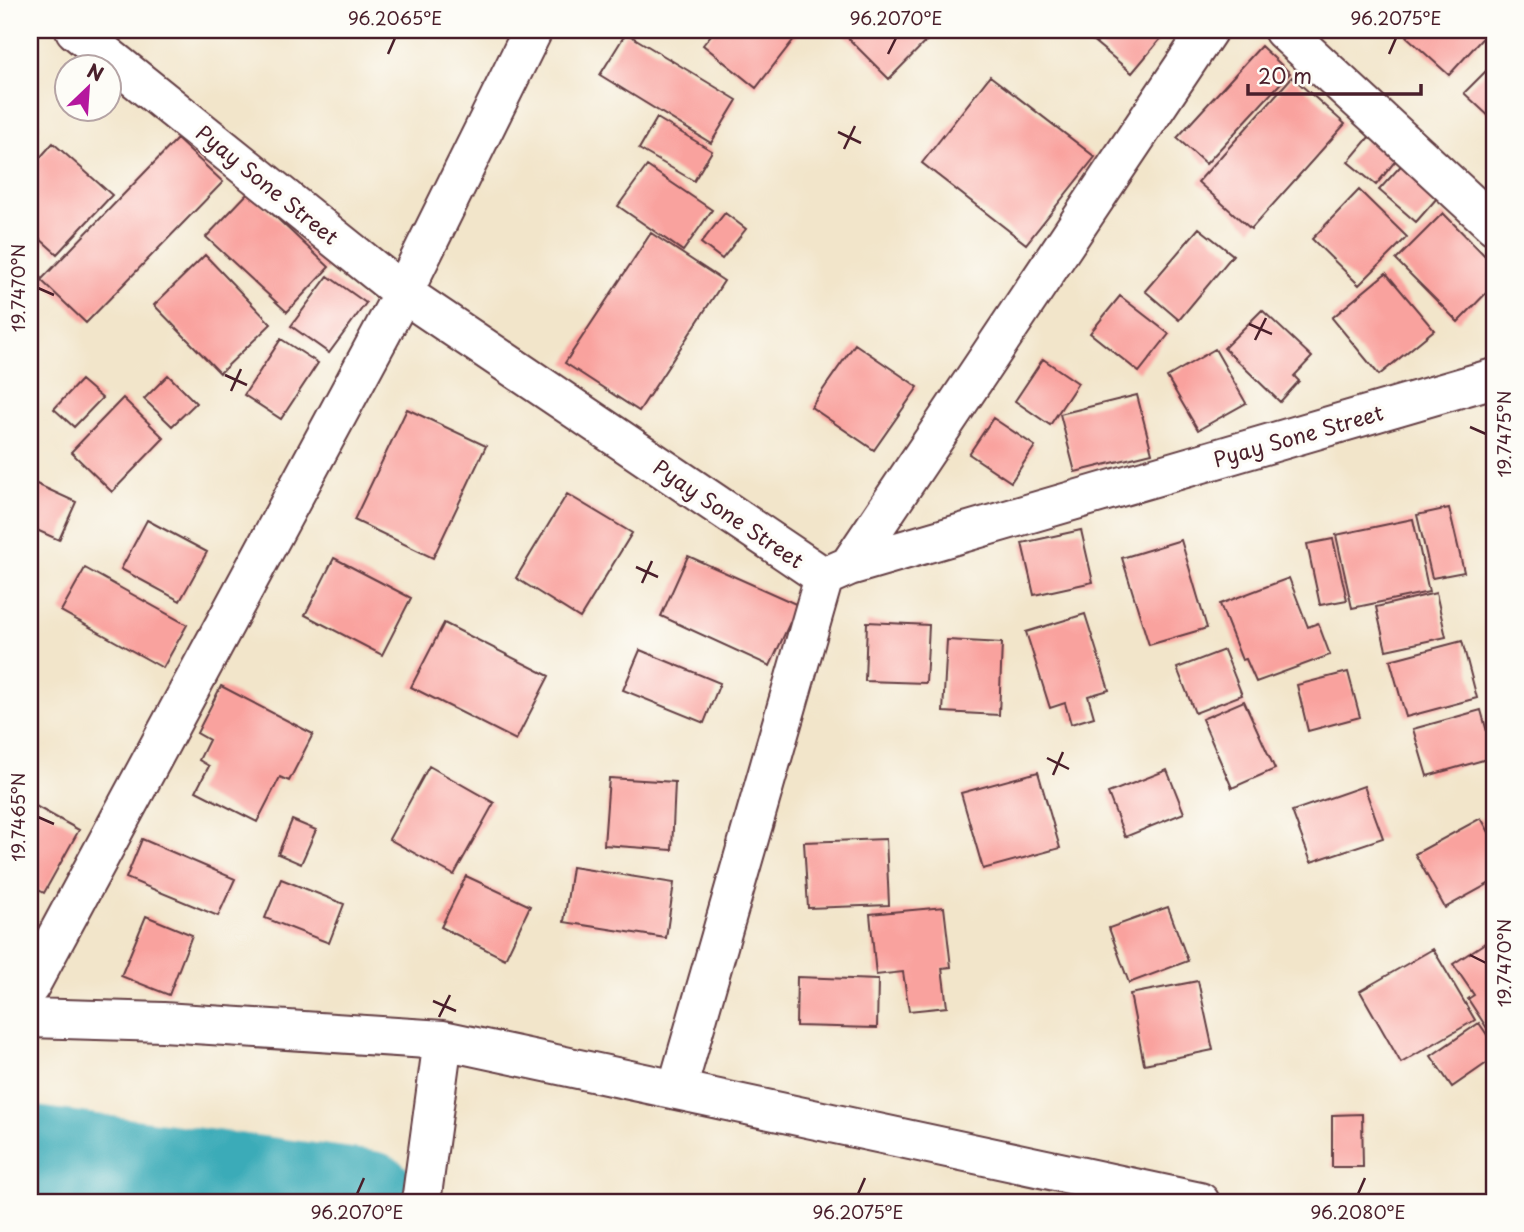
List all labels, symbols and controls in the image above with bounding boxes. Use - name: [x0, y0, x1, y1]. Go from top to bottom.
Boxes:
- text: 96.2065°E: [348, 4, 442, 31]
- text: 96.2070°E: [849, 4, 943, 31]
- text: 96.2075°E: [1350, 4, 1442, 31]
- north arrow: [52, 52, 122, 122]
- scale bar: [1248, 52, 1421, 96]
- text: N: [83, 56, 108, 88]
- text: 20 m: [1258, 59, 1312, 91]
- street label: Pyay Sone Street: [190, 116, 346, 252]
- text: 19.7470°N: [4, 244, 31, 332]
- text: 19.7475°N: [1490, 391, 1517, 477]
- street label: Pyay Sone Street: [1209, 395, 1387, 475]
- street label: Pyay Sone Street: [647, 451, 811, 575]
- text: 19.7465°N: [4, 772, 31, 862]
- text: 19.7470°N: [1490, 919, 1517, 1007]
- text: 96.2070°E: [310, 1198, 404, 1225]
- text: 96.2075°E: [812, 1198, 904, 1225]
- text: 96.2080°E: [1310, 1198, 1406, 1225]

